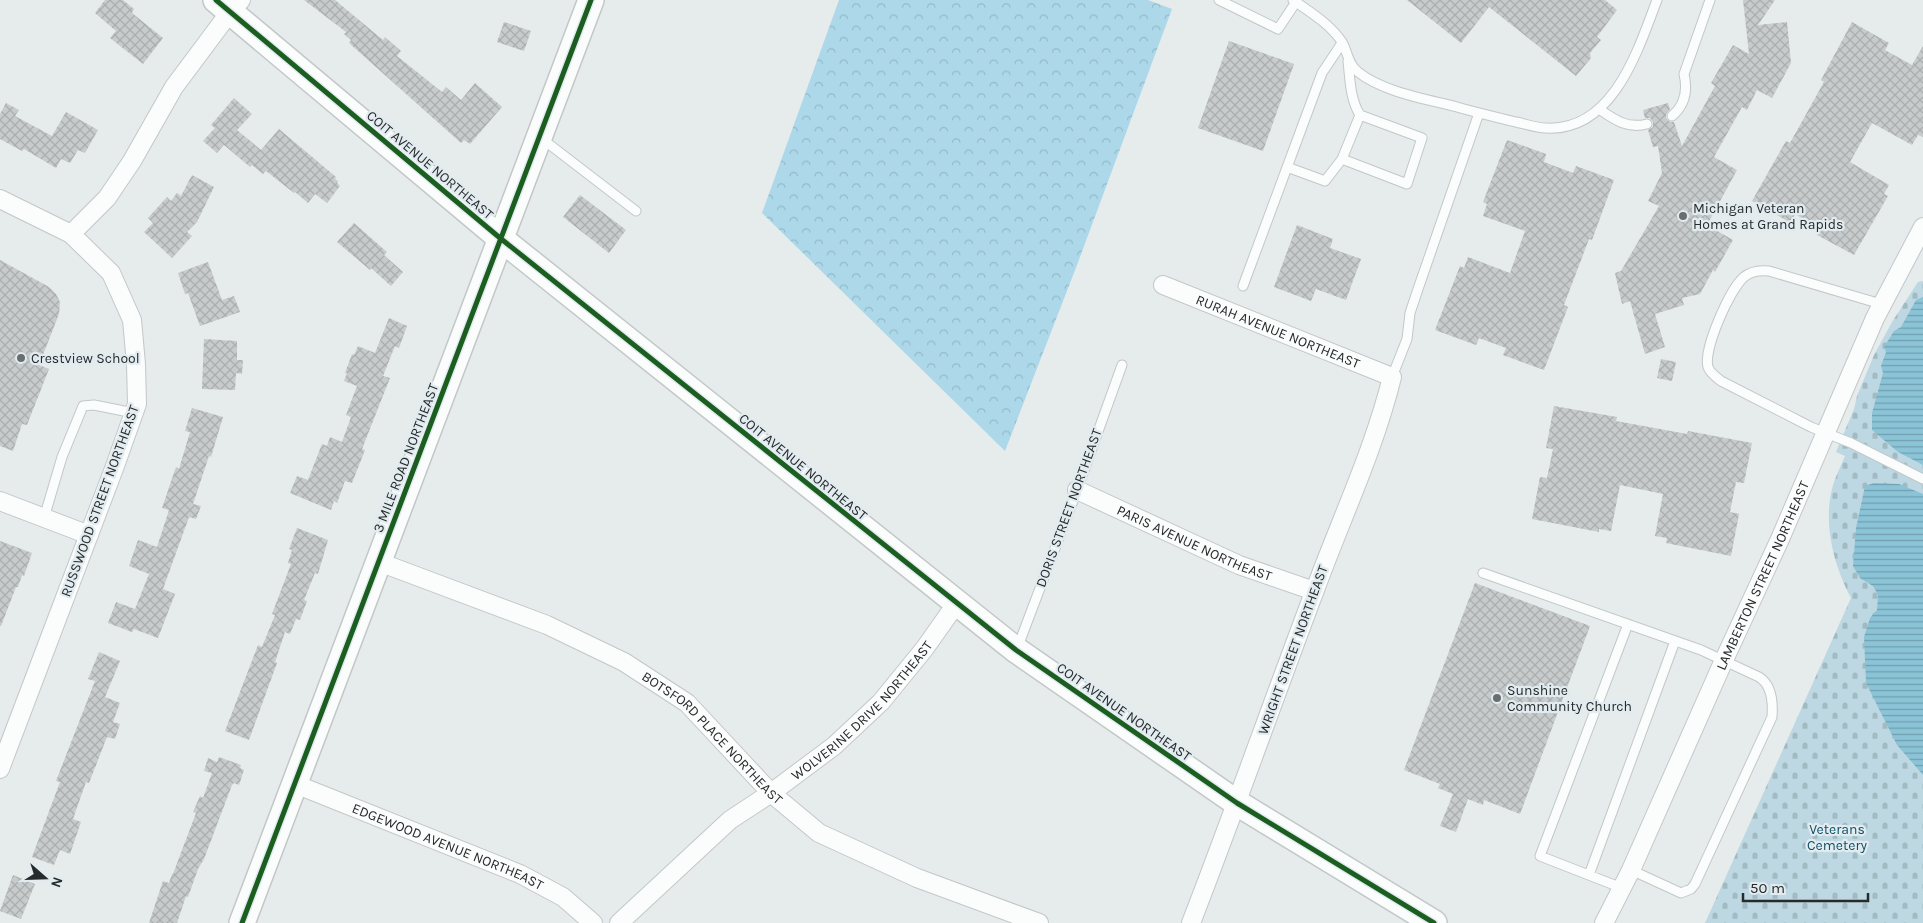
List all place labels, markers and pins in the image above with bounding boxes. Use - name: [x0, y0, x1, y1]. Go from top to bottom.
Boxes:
- place label: Michigan Veteran Homes at Grand Rapids: [1693, 200, 1843, 233]
- marker: Michigan Veteran Homes at Grand Rapids: [1677, 210, 1689, 222]
- place label: Crestview School: [31, 350, 140, 367]
- marker: Crestview School: [15, 352, 27, 364]
- place label: Sunshine Community Church: [1507, 682, 1632, 715]
- marker: Sunshine Community Church: [1491, 692, 1503, 704]

